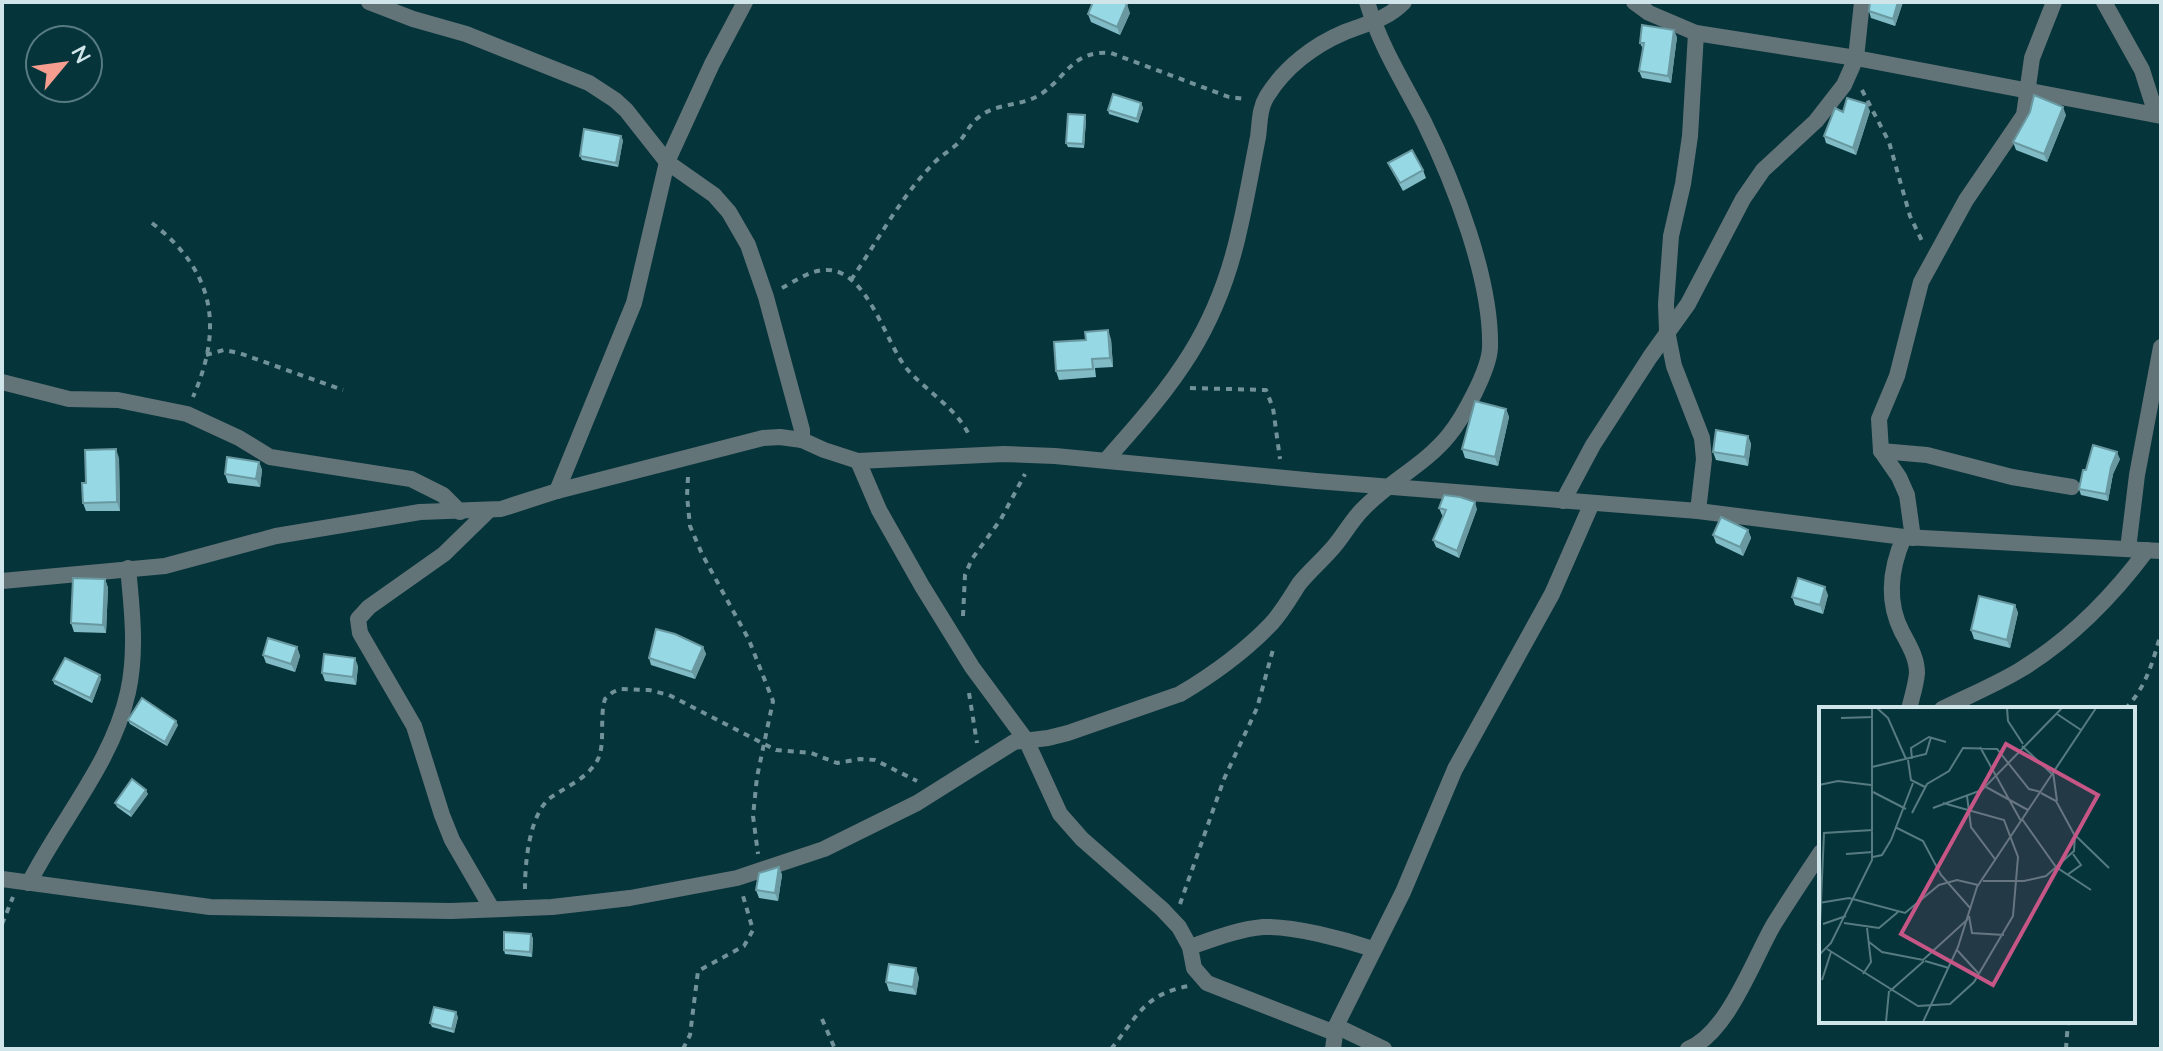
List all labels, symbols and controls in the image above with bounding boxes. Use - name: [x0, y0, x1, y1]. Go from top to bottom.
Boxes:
- north arrow: [24, 24, 104, 104]
- text: N: [65, 40, 98, 68]
- inset map: [1819, 707, 2135, 1023]

